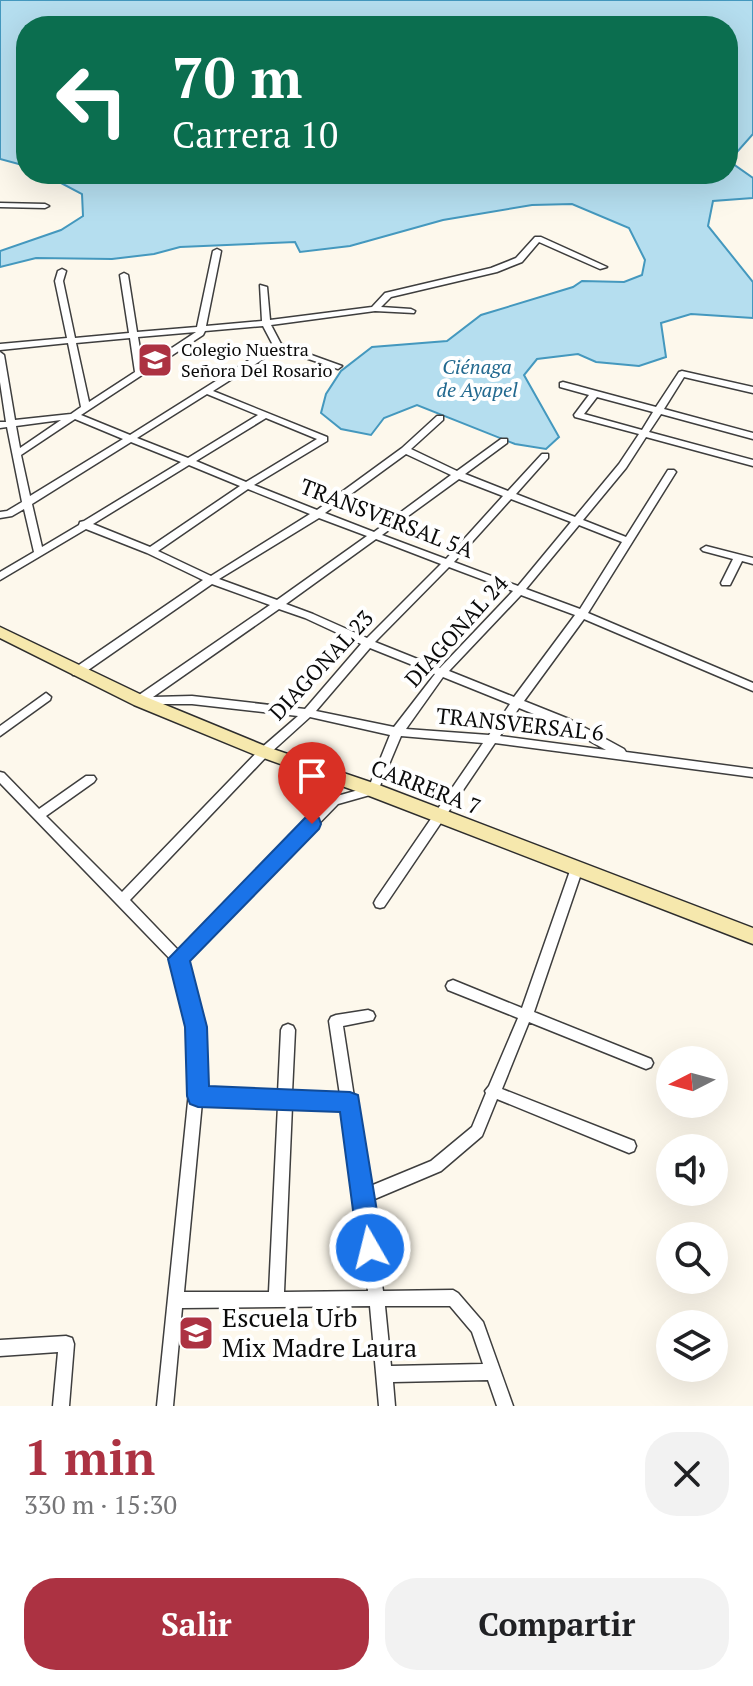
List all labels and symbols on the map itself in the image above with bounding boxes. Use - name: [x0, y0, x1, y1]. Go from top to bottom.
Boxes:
- place label: Colegio Nuestra Señora Del Rosario: [181, 337, 333, 382]
- school or university icon: Colegio Nuestra Señora Del Rosario: [136, 341, 174, 379]
- water label: Ciénaga de Ayapel: [436, 353, 518, 403]
- street label: TRANSVERSAL 5A: [296, 471, 479, 564]
- street label: DIAGONAL 24: [398, 569, 514, 693]
- street label: DIAGONAL 23: [262, 603, 379, 726]
- street label: TRANSVERSAL 6: [435, 700, 606, 747]
- pin: [278, 742, 346, 824]
- street label: CARRERA 7: [367, 752, 485, 821]
- north arrow: [656, 1046, 728, 1118]
- position arrow: [328, 1206, 412, 1290]
- place label: Escuela Urb Mix Madre Laura: [222, 1300, 417, 1364]
- school or university icon: Escuela Urb Mix Madre Laura: [177, 1314, 215, 1352]

